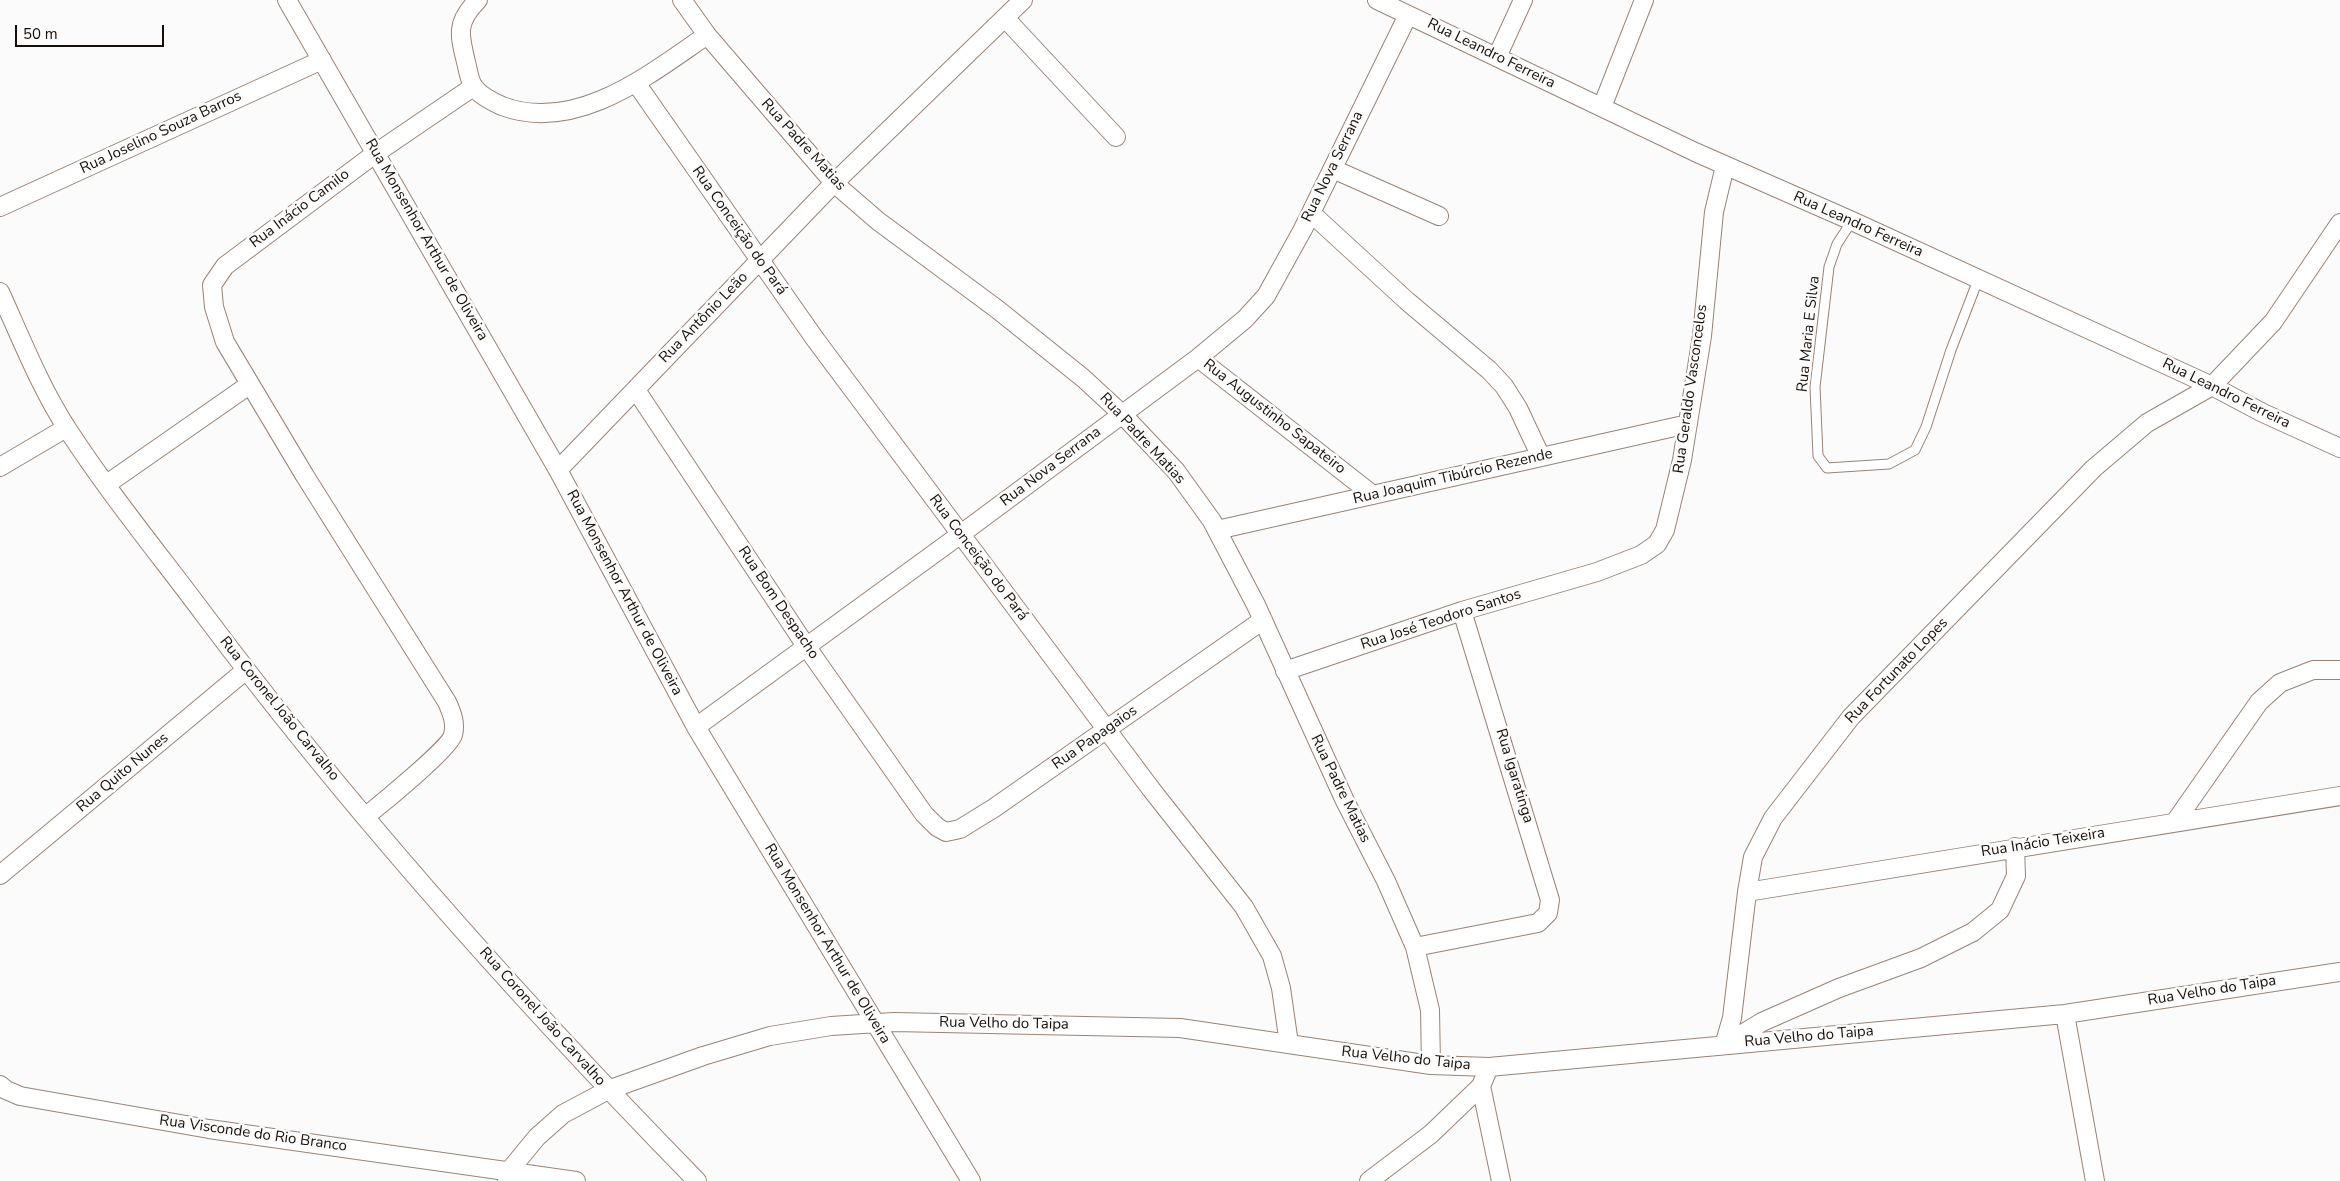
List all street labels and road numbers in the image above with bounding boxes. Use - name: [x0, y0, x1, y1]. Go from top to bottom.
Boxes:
- street label: Rua Leandro Ferreira: [1424, 15, 1558, 93]
- street label: Rua Joselino Souza Barros: [77, 88, 245, 178]
- street label: Rua Padre Matias: [757, 95, 849, 195]
- street label: Rua Nova Serrana: [1298, 109, 1368, 225]
- street label: Rua Monsenhor Arthur de Oliveira: [361, 136, 491, 344]
- street label: Rua Conceição do Pará: [688, 163, 790, 299]
- street label: Rua Inácio Camilo: [247, 166, 353, 252]
- street label: Rua Leandro Ferreira: [1790, 188, 1926, 262]
- street label: Rua Antônio Leão: [656, 269, 752, 367]
- street label: Rua Maria E Silva: [1794, 275, 1824, 393]
- street label: Rua Geraldo Vasconcelos: [1670, 303, 1712, 475]
- street label: Rua Leandro Ferreira: [2159, 355, 2293, 433]
- street label: Rua Augustinho Sapateiro: [1199, 356, 1349, 478]
- street label: Rua Padre Matias: [1095, 390, 1189, 488]
- street label: Rua Nova Serrana: [997, 423, 1105, 511]
- street label: Rua Joaquim Tibúrcio Rezende: [1352, 445, 1554, 509]
- street label: Rua Monsenhor Arthur de Oliveira: [562, 487, 686, 699]
- street label: Rua Conceição do Pará: [925, 491, 1031, 625]
- street label: Rua Bom Despacho: [734, 543, 822, 663]
- street label: Rua José Teodoro Santos: [1358, 586, 1524, 654]
- street label: Rua Fortunato Lopes: [1842, 614, 1952, 728]
- street label: Rua Coronel João Carvalho: [215, 633, 343, 785]
- street label: Rua Papagaios: [1049, 702, 1141, 774]
- street label: Rua Igaratinga: [1491, 726, 1537, 826]
- street label: Rua Quito Nunes: [73, 729, 173, 817]
- street label: Rua Padre Matias: [1306, 732, 1374, 846]
- street label: Rua Inácio Teixeira: [1980, 824, 2106, 862]
- street label: Rua Monsenhor Arthur de Oliveira: [760, 841, 894, 1047]
- street label: Rua Coronel João Carvalho: [475, 944, 609, 1090]
- street label: Rua Velho do Taipa: [2146, 972, 2278, 1010]
- street label: Rua Velho do Taipa: [939, 1014, 1069, 1034]
- street label: Rua Velho do Taipa: [1744, 1022, 1874, 1052]
- street label: Rua Velho do Taipa: [1341, 1043, 1471, 1075]
- street label: Rua Visconde do Rio Branco: [158, 1112, 348, 1156]

